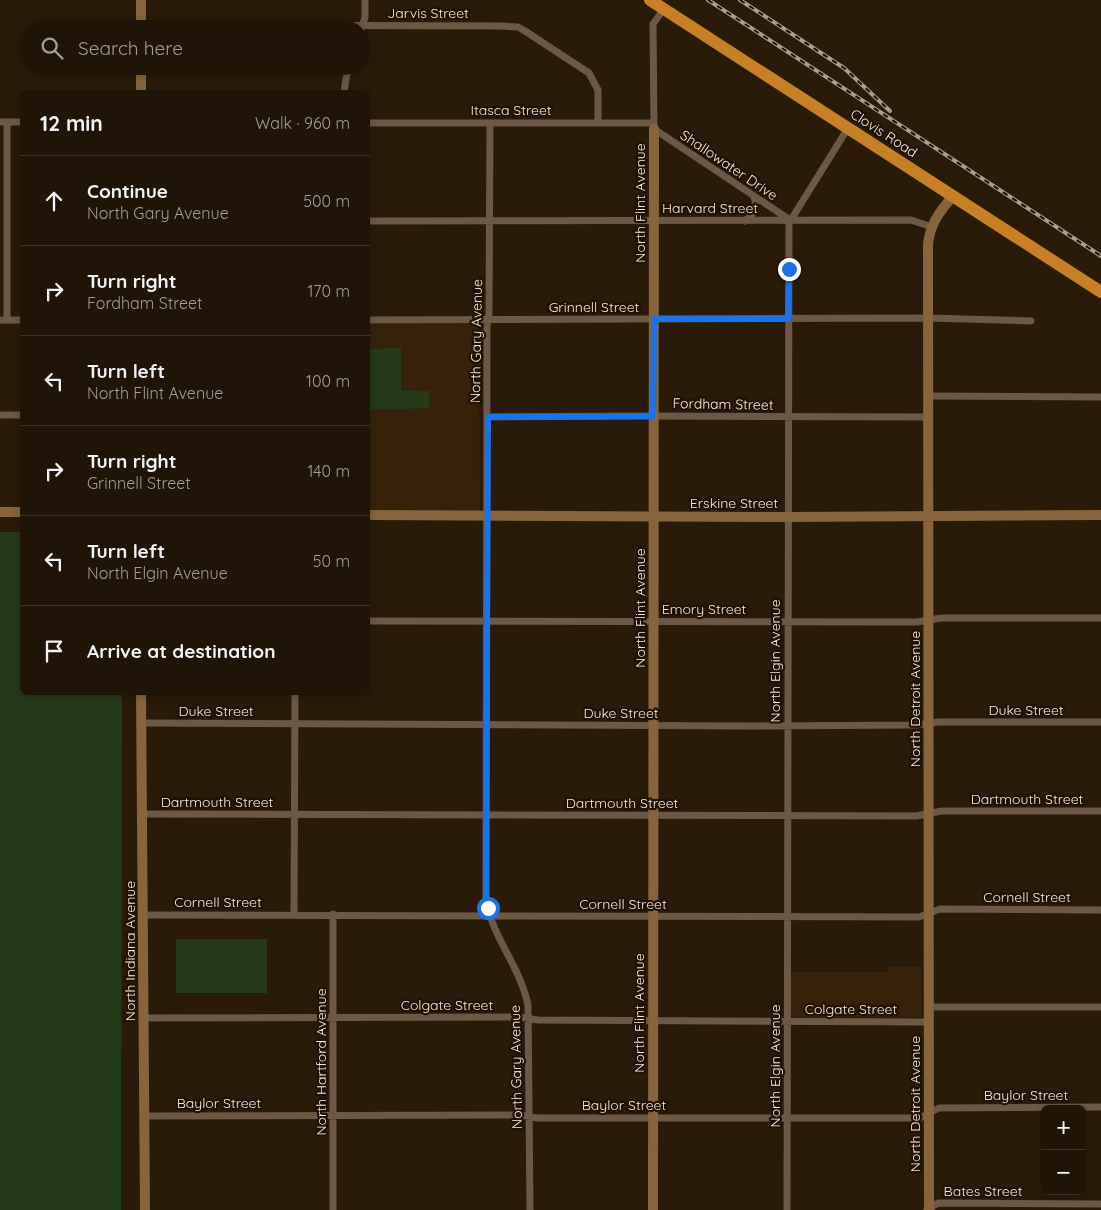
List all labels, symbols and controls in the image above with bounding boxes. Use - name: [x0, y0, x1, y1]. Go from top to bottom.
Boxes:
- street label: Jarvis Street: [387, 4, 469, 22]
- search box: [20, 20, 370, 75]
- icon: search: [38, 34, 66, 62]
- text: Search here: [78, 36, 183, 60]
- street label: Itasca Street: [470, 101, 552, 119]
- street label: Clovis Road: [847, 105, 921, 161]
- text: 12 min: [40, 110, 103, 136]
- text: Walk · 960 m: [255, 113, 350, 133]
- street label: Shallowater Drive: [677, 126, 781, 204]
- street label: North Flint Avenue: [631, 143, 649, 263]
- text: Continue: [87, 179, 168, 203]
- icon: ahead: [40, 187, 68, 215]
- text: 500 m: [303, 191, 350, 211]
- street label: Harvard Street: [662, 199, 758, 217]
- text: North Gary Avenue: [87, 203, 229, 223]
- route end: [778, 258, 801, 281]
- text: Turn right: [87, 269, 176, 293]
- icon: right: [40, 277, 68, 305]
- street label: North Gary Avenue: [466, 279, 486, 403]
- text: 170 m: [307, 281, 350, 301]
- text: Fordham Street: [87, 293, 202, 313]
- street label: Grinnell Street: [549, 298, 640, 316]
- text: Turn left: [87, 359, 165, 383]
- icon: left: [40, 367, 68, 395]
- text: 100 m: [306, 371, 350, 391]
- text: North Flint Avenue: [87, 383, 223, 403]
- street label: Fordham Street: [672, 394, 774, 414]
- text: Turn right: [87, 449, 176, 473]
- icon: right: [40, 457, 68, 485]
- text: 140 m: [307, 461, 350, 481]
- text: Grinnell Street: [87, 473, 191, 493]
- street label: Erskine Street: [690, 494, 778, 512]
- text: Turn left: [87, 539, 165, 563]
- icon: left: [40, 547, 68, 575]
- street label: North Flint Avenue: [631, 548, 649, 668]
- text: 50 m: [313, 551, 350, 571]
- text: North Elgin Avenue: [87, 563, 228, 583]
- street label: North Elgin Avenue: [766, 599, 784, 723]
- street label: Emory Street: [662, 600, 747, 618]
- street label: North Detroit Avenue: [906, 631, 924, 767]
- icon: arrive: [40, 637, 68, 665]
- text: Arrive at destination: [87, 639, 276, 663]
- street label: Duke Street: [988, 701, 1064, 719]
- street label: Duke Street: [178, 702, 254, 720]
- street label: Duke Street: [583, 704, 659, 722]
- street label: Dartmouth Street: [971, 790, 1084, 808]
- street label: Dartmouth Street: [161, 793, 274, 811]
- street label: Dartmouth Street: [566, 794, 679, 812]
- street label: North Indiana Avenue: [121, 881, 139, 1021]
- street label: Cornell Street: [983, 888, 1071, 906]
- street label: Cornell Street: [174, 893, 262, 911]
- street label: Cornell Street: [579, 895, 667, 913]
- route start: [477, 897, 500, 920]
- street label: North Flint Avenue: [630, 953, 648, 1073]
- street label: North Hartford Avenue: [312, 988, 330, 1136]
- street label: Colgate Street: [401, 996, 494, 1014]
- street label: Colgate Street: [805, 1000, 898, 1018]
- street label: North Elgin Avenue: [766, 1004, 784, 1128]
- street label: North Gary Avenue: [506, 1005, 526, 1129]
- street label: North Detroit Avenue: [906, 1036, 924, 1172]
- street label: Baylor Street: [984, 1086, 1069, 1104]
- street label: Baylor Street: [177, 1094, 262, 1112]
- street label: Baylor Street: [582, 1096, 667, 1114]
- map controls: [1041, 1105, 1086, 1195]
- button: +: [1041, 1105, 1086, 1150]
- button: −: [1041, 1150, 1086, 1195]
- street label: Bates Street: [944, 1182, 1023, 1200]

